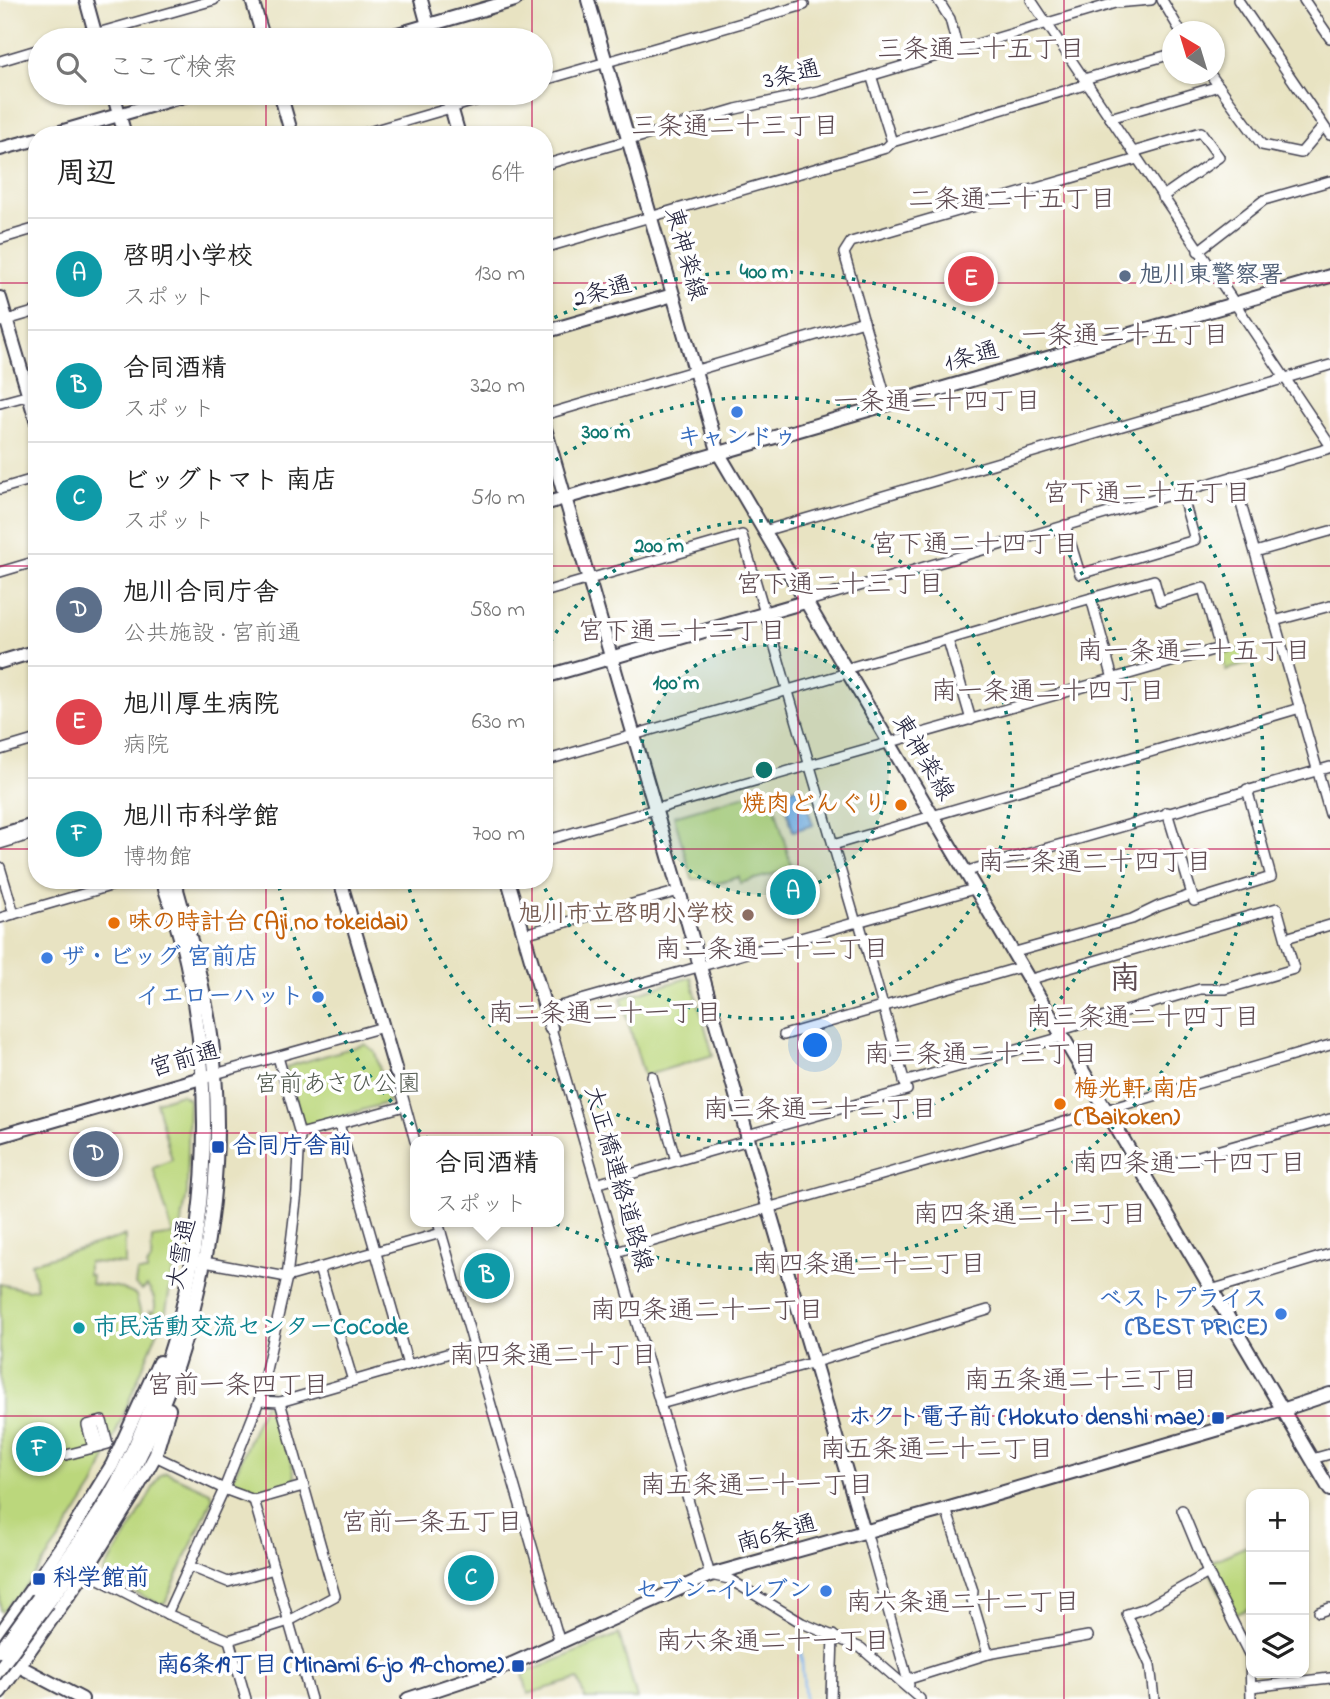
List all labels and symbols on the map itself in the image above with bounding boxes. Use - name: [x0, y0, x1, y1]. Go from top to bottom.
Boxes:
- north arrow: [1162, 21, 1225, 84]
- district label: 三条通二十五丁目: [877, 32, 1085, 70]
- street label: 3条通: [760, 52, 824, 100]
- district label: 三条通二十三丁目: [631, 109, 839, 147]
- district label: 二条通二十五丁目: [908, 182, 1116, 220]
- street label: 東神楽線: [654, 203, 714, 305]
- pin: E: [948, 253, 994, 305]
- text: 400 m: [740, 258, 788, 288]
- place label: 旭川東警察署: [1139, 259, 1283, 294]
- street label: 2条通: [569, 268, 637, 318]
- marker: 旭川東警察署: [1117, 268, 1133, 284]
- district label: 一条通二十五丁目: [1021, 318, 1229, 356]
- street label: 1条通: [940, 334, 1004, 382]
- district label: 一条通二十四丁目: [833, 384, 1041, 422]
- marker: キャンドゥ: [729, 404, 745, 420]
- text: 300 m: [581, 418, 630, 448]
- place label: キャンドゥ: [677, 421, 797, 456]
- district label: 宮下通二十五丁目: [1043, 476, 1251, 514]
- district label: 宮下通二十四丁目: [871, 527, 1079, 565]
- text: 200 m: [633, 532, 684, 562]
- district label: 宮下通二十三丁目: [736, 567, 944, 605]
- district label: 宮下通二十二丁目: [578, 614, 786, 652]
- district label: 南一条通二十五丁目: [1077, 634, 1311, 672]
- text: 100 m: [653, 669, 699, 699]
- district label: 南一条通二十四丁目: [931, 674, 1165, 712]
- street label: 東神楽線: [882, 708, 962, 808]
- centre of rings: [752, 758, 776, 782]
- place label: 焼肉どんぐり: [742, 788, 887, 823]
- marker: 焼肉どんぐり: [893, 797, 909, 813]
- district label: 南二条通二十四丁目: [978, 845, 1212, 883]
- pin: A: [770, 866, 816, 918]
- place label: 旭川市立啓明小学校: [518, 898, 734, 933]
- place label: 味の時計台 (Aji no tokeidai): [128, 906, 408, 941]
- marker: 旭川市立啓明小学校: [740, 907, 756, 923]
- marker: 味の時計台 (Aji no tokeidai): [106, 915, 122, 931]
- district label: 南二条通二十二丁目: [655, 932, 889, 970]
- place label: ザ・ビッグ 宮前店: [61, 941, 259, 976]
- marker: ザ・ビッグ 宮前店: [39, 950, 55, 966]
- district label: 南: [1109, 957, 1141, 1004]
- place label: イエローハット: [136, 980, 304, 1015]
- marker: イエローハット: [310, 989, 326, 1005]
- district label: 南二条通二十一丁目: [488, 996, 722, 1034]
- district label: 南三条通二十四丁目: [1026, 1000, 1260, 1038]
- your location: [798, 1028, 832, 1062]
- street label: 宮前通: [146, 1034, 224, 1088]
- district label: 南三条通二十三丁目: [864, 1037, 1098, 1075]
- park label: 宮前あさひ公園: [255, 1068, 421, 1103]
- place label: 梅光軒 南店 (Baikoken): [1074, 1073, 1200, 1136]
- street label: 大正橋連絡道路線: [574, 1082, 660, 1276]
- district label: 南三条通二十二丁目: [703, 1092, 937, 1130]
- marker: 梅光軒 南店 (Baikoken): [1052, 1096, 1068, 1112]
- pin: D: [73, 1128, 119, 1180]
- place label: 合同庁舎前: [232, 1130, 352, 1165]
- marker: 合同庁舎前: [210, 1139, 226, 1155]
- district label: 南四条通二十四丁目: [1072, 1146, 1306, 1184]
- district label: 南四条通二十三丁目: [913, 1197, 1147, 1235]
- street label: 大雪通: [160, 1216, 206, 1292]
- district label: 南四条通二十二丁目: [752, 1247, 986, 1285]
- pin: B: [464, 1250, 510, 1302]
- place label: ベストプライス (BEST PRICE): [1099, 1283, 1267, 1346]
- district label: 南四条通二十一丁目: [590, 1293, 824, 1331]
- marker: ベストプライス (BEST PRICE): [1273, 1306, 1289, 1322]
- place label: 市民活動交流センターCoCode: [93, 1311, 410, 1346]
- marker: 市民活動交流センターCoCode: [71, 1320, 87, 1336]
- district label: 南四条通二十丁目: [449, 1338, 657, 1376]
- district label: 南五条通二十三丁目: [964, 1363, 1198, 1401]
- district label: 宮前一条四丁目: [147, 1368, 329, 1406]
- place label: ホクト電子前 (Hokuto denshi mae): [848, 1401, 1204, 1436]
- marker: ホクト電子前 (Hokuto denshi mae): [1210, 1410, 1226, 1426]
- pin: F: [16, 1423, 62, 1475]
- district label: 南五条通二十二丁目: [820, 1432, 1054, 1470]
- district label: 南五条通二十一丁目: [640, 1468, 874, 1506]
- district label: 宮前一条五丁目: [341, 1505, 523, 1543]
- street label: 南6条通: [732, 1507, 822, 1563]
- pin: C: [448, 1552, 494, 1604]
- place label: 科学館前: [53, 1562, 149, 1597]
- marker: 科学館前: [31, 1571, 47, 1587]
- place label: セブン-イレブン: [635, 1574, 812, 1609]
- marker: セブン-イレブン: [818, 1583, 834, 1599]
- district label: 南六条通二十二丁目: [846, 1585, 1080, 1623]
- district label: 南六条通二十一丁目: [656, 1624, 890, 1662]
- place label: 南6条19丁目 (Minami 6-jo 19-chome): [156, 1649, 504, 1684]
- marker: 南6条19丁目 (Minami 6-jo 19-chome): [510, 1658, 526, 1674]

